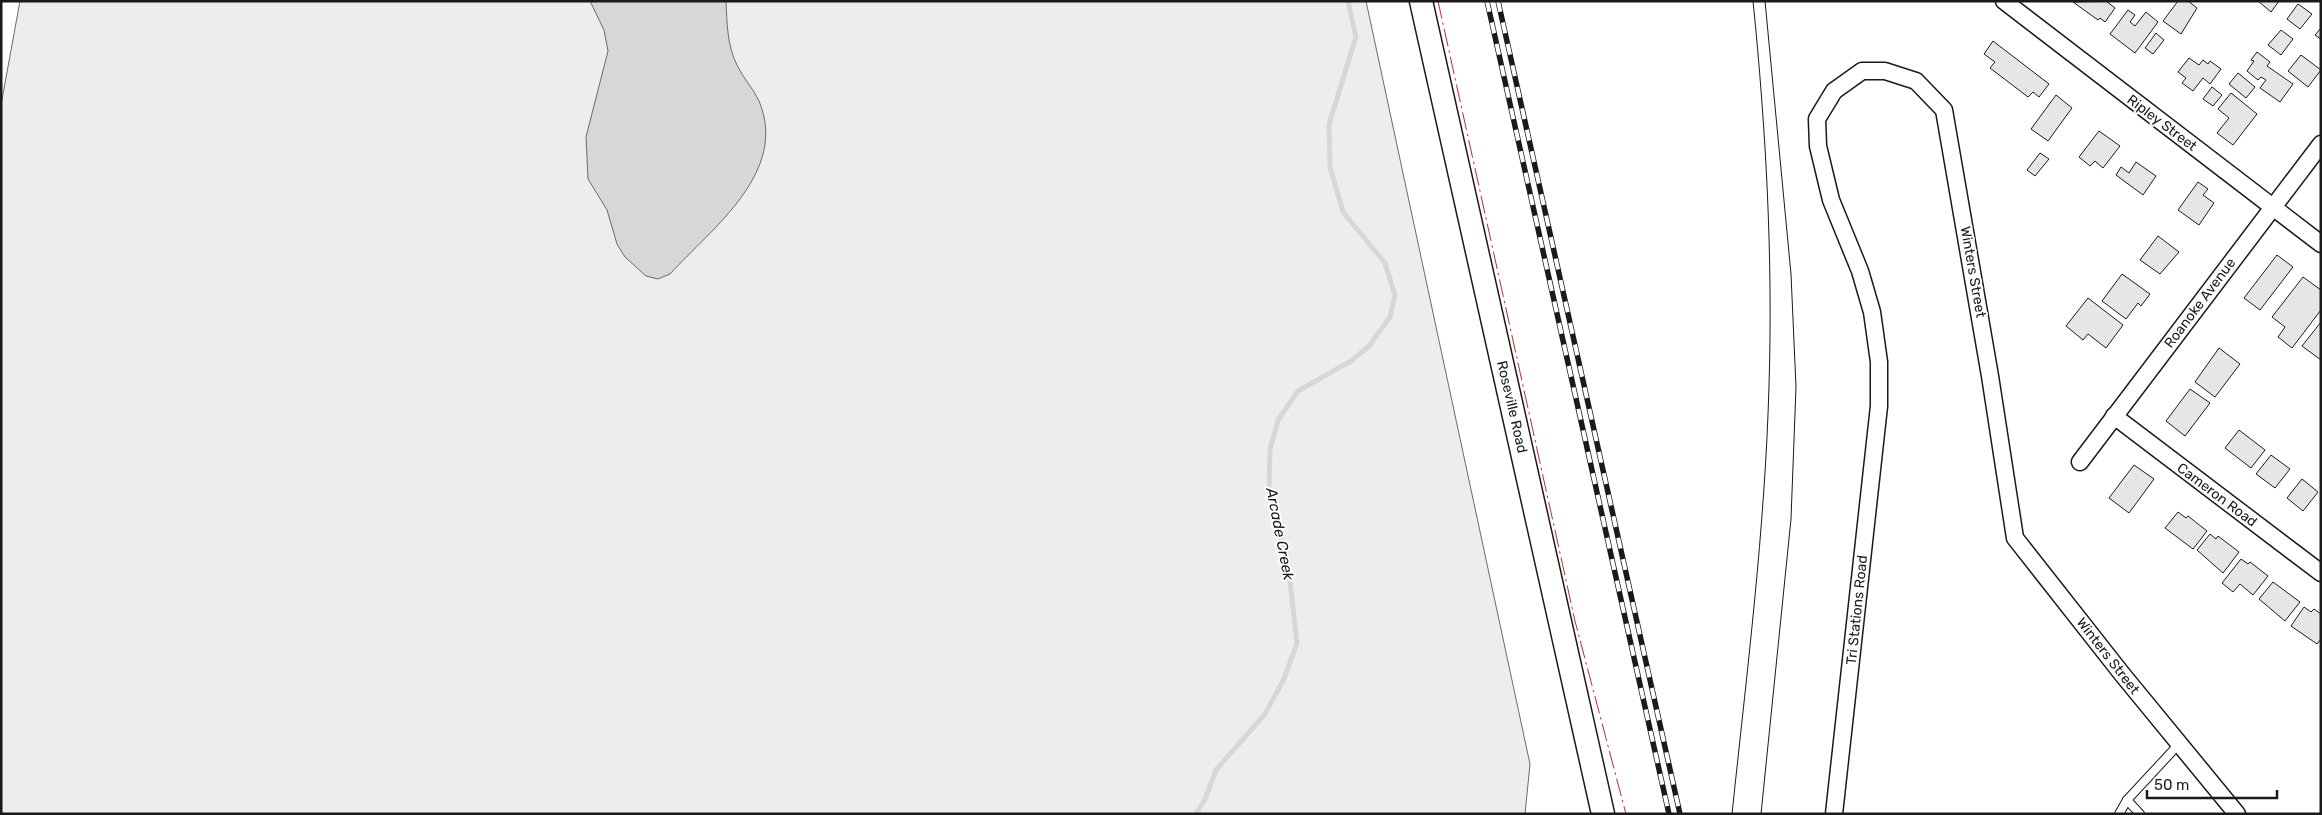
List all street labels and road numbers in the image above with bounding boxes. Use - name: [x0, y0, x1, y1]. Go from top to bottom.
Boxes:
- street label: Ripley Street: [2124, 91, 2201, 155]
- street label: Winters Street: [1957, 225, 1990, 320]
- street label: Roanoke Avenue: [2161, 255, 2239, 351]
- street label: Roseville Road: [1493, 359, 1531, 455]
- street label: Cameron Road: [2174, 459, 2260, 531]
- street label: Tri Stations Road: [1843, 554, 1871, 666]
- street label: Winters Street: [2073, 614, 2144, 698]

